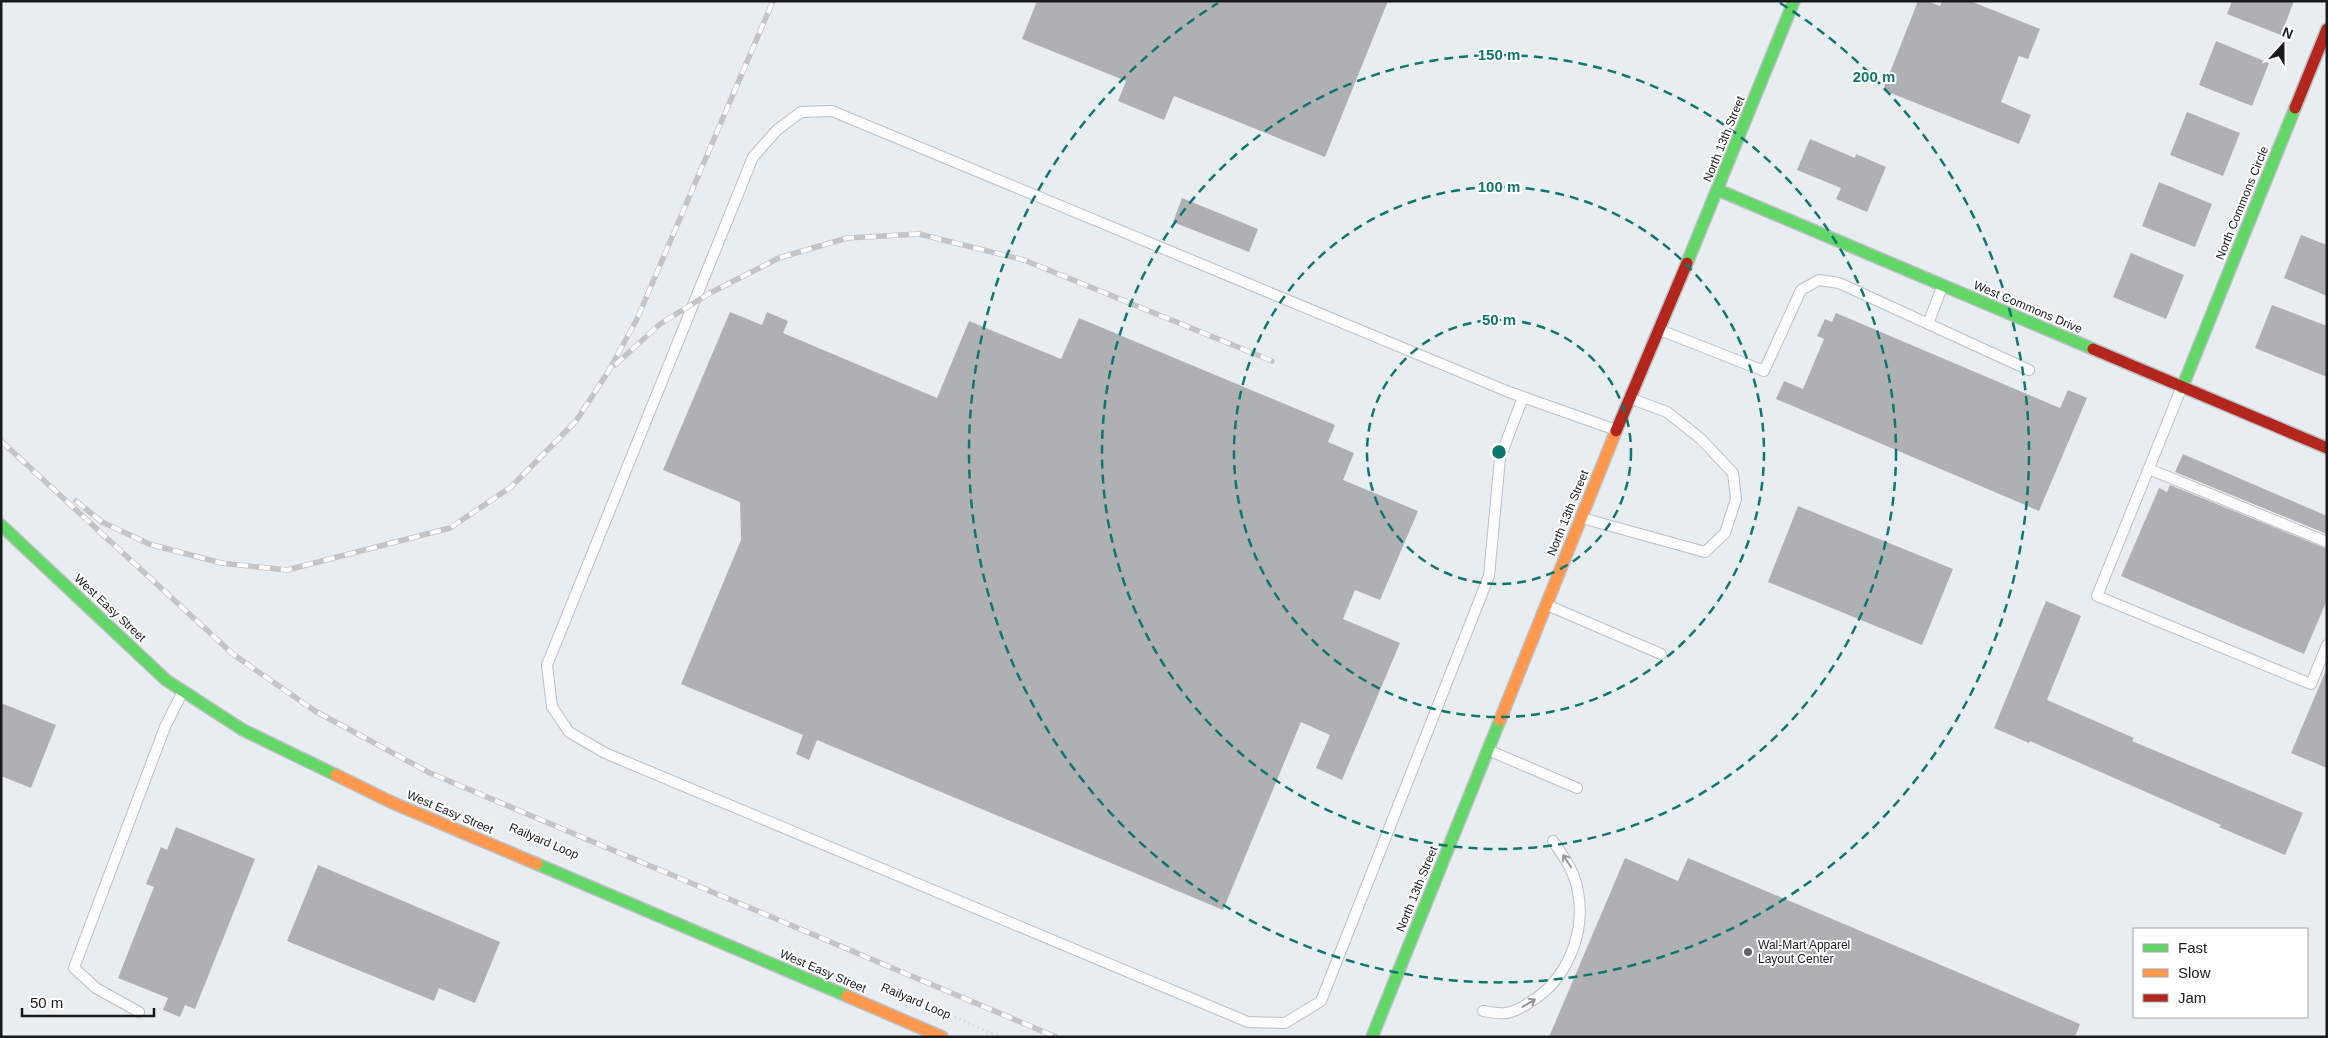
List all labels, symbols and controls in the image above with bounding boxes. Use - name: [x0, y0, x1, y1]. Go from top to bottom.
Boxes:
- north arrow: [2258, 20, 2308, 70]
- text: N: [2280, 24, 2295, 42]
- text: 150 m: [1478, 46, 1520, 63]
- text: 200 m: [1853, 68, 1895, 85]
- street label: North 13th Street: [1700, 93, 1748, 184]
- street label: North Commons Circle: [2213, 144, 2271, 262]
- text: 100 m: [1478, 178, 1520, 195]
- street label: West Commons Drive: [1972, 278, 2085, 336]
- text: 50 m: [1482, 311, 1516, 328]
- centre of rings: [1490, 443, 1508, 461]
- street label: North 13th Street: [1544, 467, 1592, 558]
- street label: West Easy Street: [71, 571, 149, 645]
- street label: West Easy Street: [405, 787, 496, 837]
- street label: Railyard Loop: [507, 820, 581, 862]
- street label: North 13th Street: [1393, 843, 1441, 934]
- one-way arrow: [1561, 854, 1572, 868]
- legend: [2133, 928, 2308, 1018]
- place label: Wal-Mart Apparel Layout Center: [1758, 938, 1850, 966]
- text: Fast: [2178, 939, 2208, 956]
- street label: West Easy Street: [778, 946, 869, 996]
- marker: Wal-Mart Apparel Layout Center: [1742, 946, 1754, 958]
- text: Slow: [2178, 964, 2211, 981]
- street label: Railyard Loop: [879, 980, 953, 1022]
- scale bar: [22, 986, 155, 1018]
- text: Jam: [2178, 989, 2206, 1006]
- text: 50 m: [30, 994, 63, 1011]
- one-way arrow: [1522, 998, 1537, 1008]

